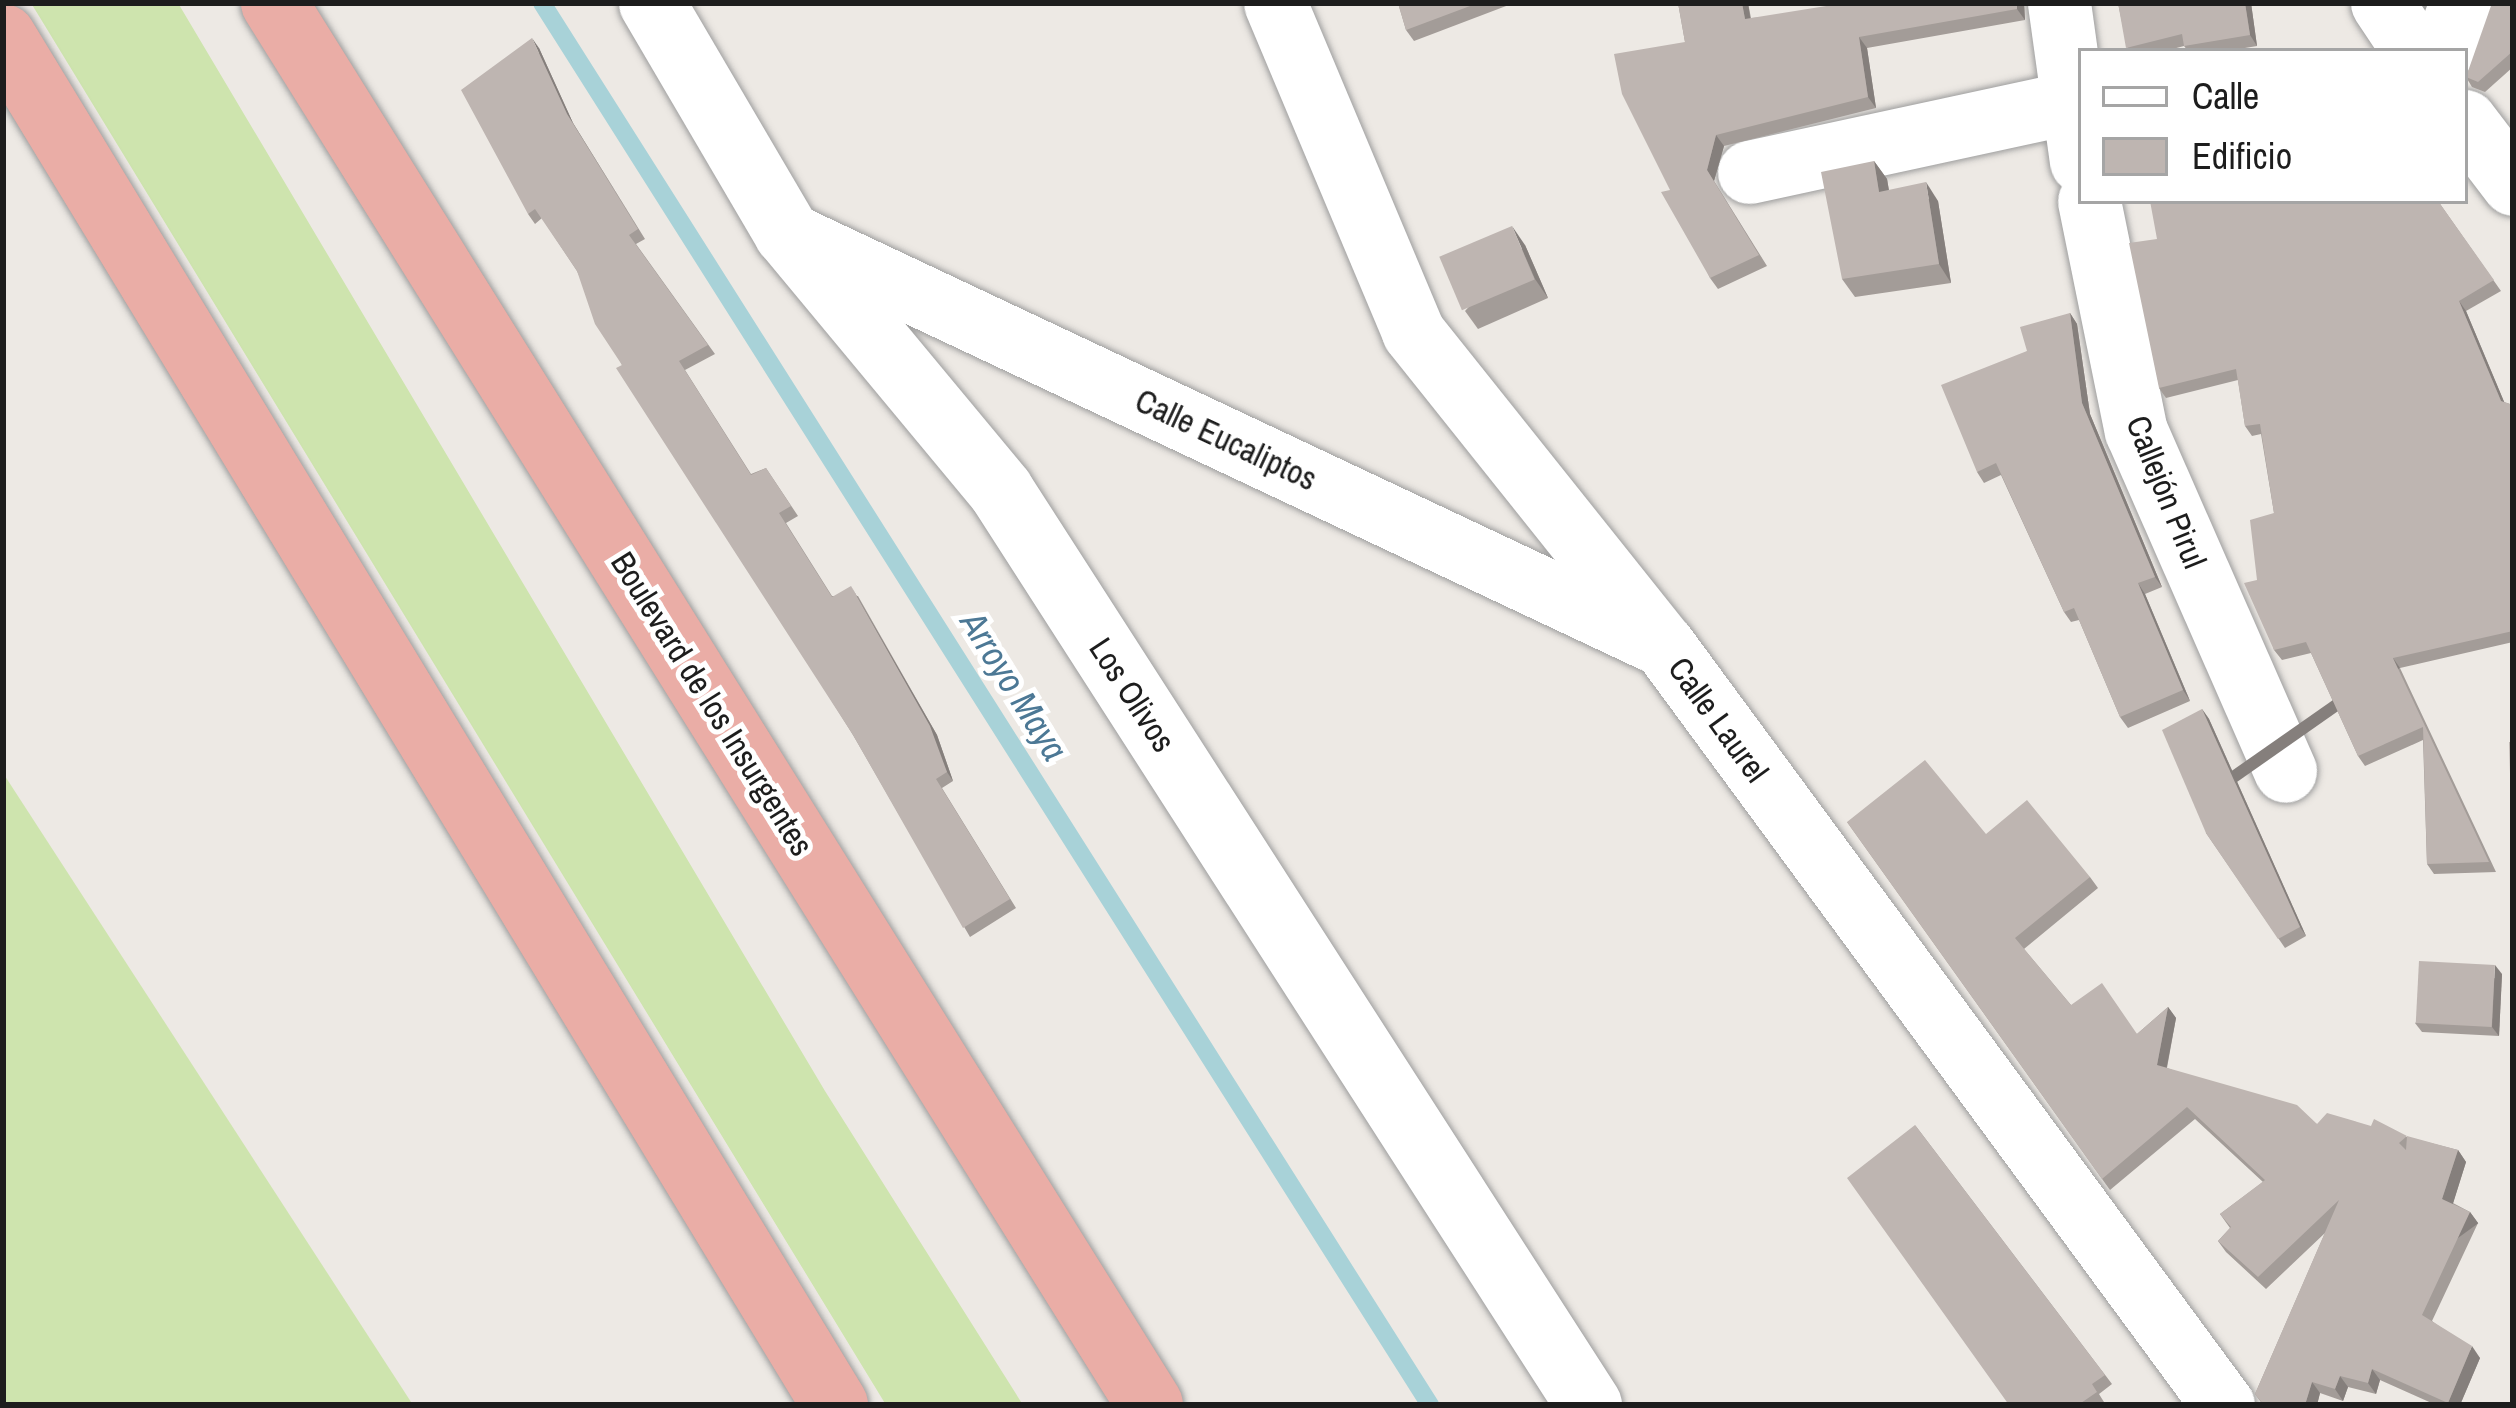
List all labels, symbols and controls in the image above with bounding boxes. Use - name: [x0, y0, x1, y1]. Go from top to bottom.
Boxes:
- legend: [2078, 48, 2468, 204]
- text: Calle: [2192, 72, 2259, 120]
- text: Edificio: [2192, 132, 2292, 180]
- street label: Calle Eucaliptos: [1129, 381, 1323, 499]
- street label: Callejón Pirul: [2118, 410, 2214, 574]
- street label: Boulevard de los Insurgentes: [602, 545, 822, 863]
- water label: Arroyo Maya: [951, 604, 1077, 768]
- street label: Los Olivos: [1081, 631, 1183, 759]
- street label: Calle Laurel: [1660, 650, 1776, 790]

